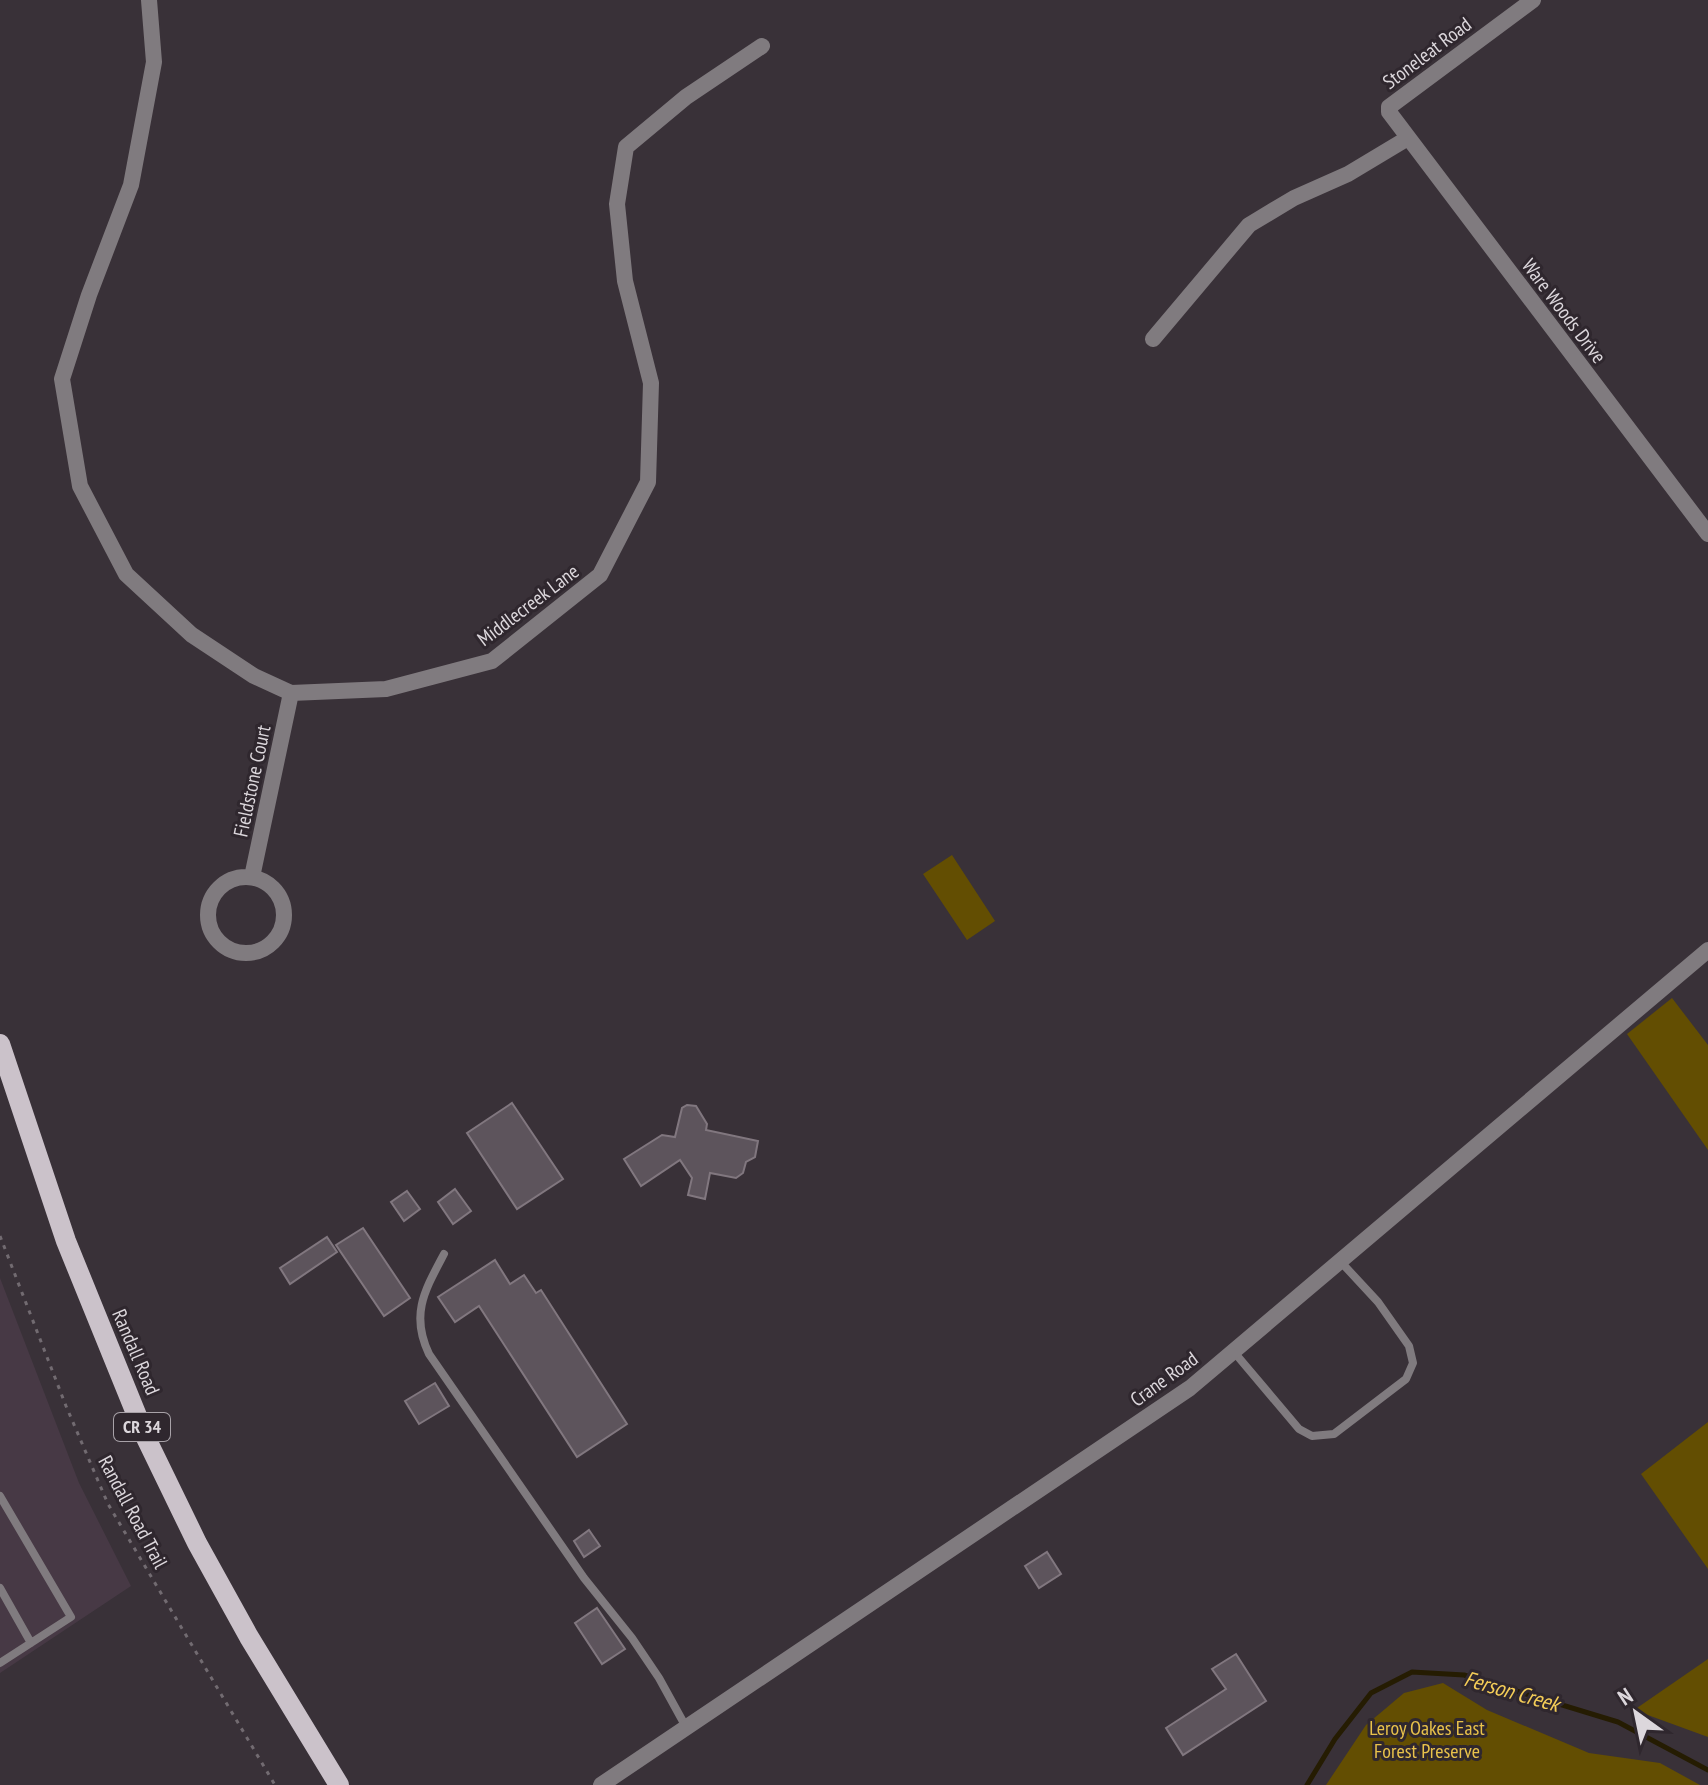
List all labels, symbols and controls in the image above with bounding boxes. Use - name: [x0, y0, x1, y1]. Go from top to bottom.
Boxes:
- street label: Stoneleat Road: [1377, 11, 1477, 95]
- street label: Ware Woods Drive: [1516, 253, 1612, 369]
- street label: Middlecreek Lane: [472, 558, 584, 652]
- street label: Fieldstone Court: [227, 722, 277, 839]
- street label: Randall Road: [106, 1305, 166, 1399]
- street label: Crane Road: [1125, 1346, 1203, 1412]
- road number: CR 34: [114, 1413, 170, 1441]
- street label: Randall Road Trail: [92, 1451, 174, 1573]
- water label: Ferson Creek: [1461, 1664, 1565, 1719]
- north arrow: [1596, 1673, 1676, 1753]
- text: N: [1612, 1681, 1638, 1711]
- park label: Leroy Oakes East Forest Preserve: [1369, 1715, 1485, 1764]

